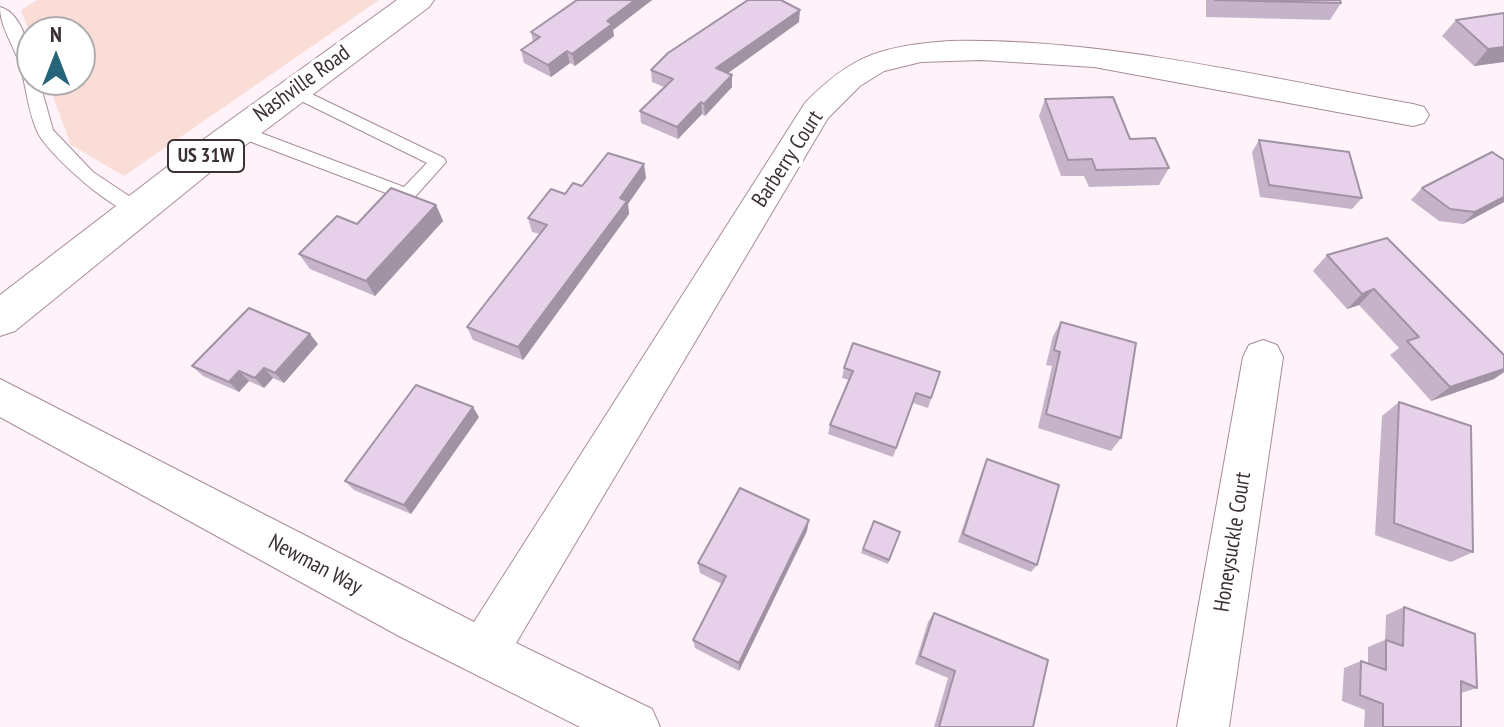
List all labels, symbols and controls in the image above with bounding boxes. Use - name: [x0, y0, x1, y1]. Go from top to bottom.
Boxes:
- north arrow: [16, 16, 96, 96]
- text: N: [50, 20, 62, 48]
- street label: Nashville Road: [249, 40, 355, 128]
- street label: Barberry Court: [747, 106, 829, 212]
- road number: US 31W: [168, 140, 244, 172]
- street label: Honeysuckle Court: [1209, 470, 1257, 614]
- street label: Newman Way: [264, 529, 366, 601]

